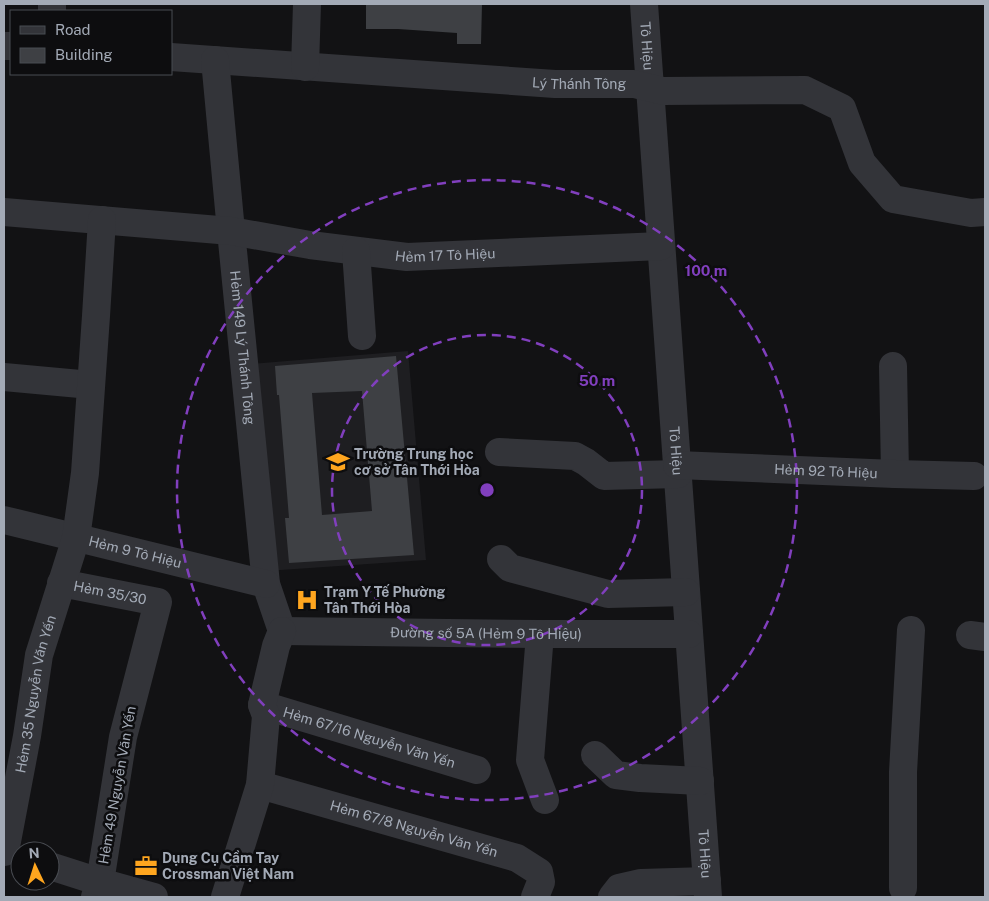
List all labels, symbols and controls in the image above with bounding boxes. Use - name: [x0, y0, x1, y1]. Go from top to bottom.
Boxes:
- legend: [10, 10, 172, 75]
- text: Road: [55, 21, 91, 38]
- street label: Tô Hiệu: [637, 21, 657, 71]
- text: Building: [55, 46, 113, 63]
- street label: Lý Thánh Tông: [531, 74, 626, 92]
- street label: Hẻm 17 Tô Hiệu: [394, 245, 496, 265]
- text: 100 m: [685, 262, 727, 279]
- street label: Hẻm 149 Lý Thánh Tông: [227, 270, 258, 426]
- text: 50 m: [579, 372, 615, 389]
- street label: Tô Hiệu: [666, 426, 686, 476]
- place label: Trường Trung học cơ sở Tân Thới Hòa: [354, 446, 480, 478]
- school or university icon: Trường Trung học cơ sở Tân Thới Hòa: [325, 449, 351, 475]
- street label: Hẻm 92 Tô Hiệu: [774, 461, 878, 481]
- centre of rings: [478, 481, 496, 499]
- street label: Hẻm 9 Tô Hiệu: [87, 533, 183, 571]
- street label: Hẻm 35/30: [72, 578, 148, 608]
- place label: Trạm Y Tế Phường Tân Thới Hòa: [324, 584, 446, 616]
- hospital icon: Trạm Y Tế Phường Tân Thới Hòa: [294, 587, 320, 613]
- street label: Hẻm 35 Nguyễn Văn Yến: [12, 613, 59, 774]
- street label: Đường số 5A (Hẻm 9 Tô Hiệu): [390, 624, 582, 642]
- street label: Hẻm 67/16 Nguyễn Văn Yến: [281, 704, 457, 771]
- street label: Hẻm 49 Nguyễn Văn Yến: [95, 705, 139, 865]
- street label: Hẻm 67/8 Nguyễn Văn Yến: [328, 797, 500, 860]
- street label: Tô Hiệu: [695, 829, 715, 879]
- north arrow: [10, 841, 60, 891]
- text: N: [28, 845, 40, 861]
- place label: Dụng Cụ Cầm Tay Crossman Việt Nam: [162, 850, 294, 882]
- office icon: Dụng Cụ Cầm Tay Crossman Việt Nam: [133, 853, 159, 879]

